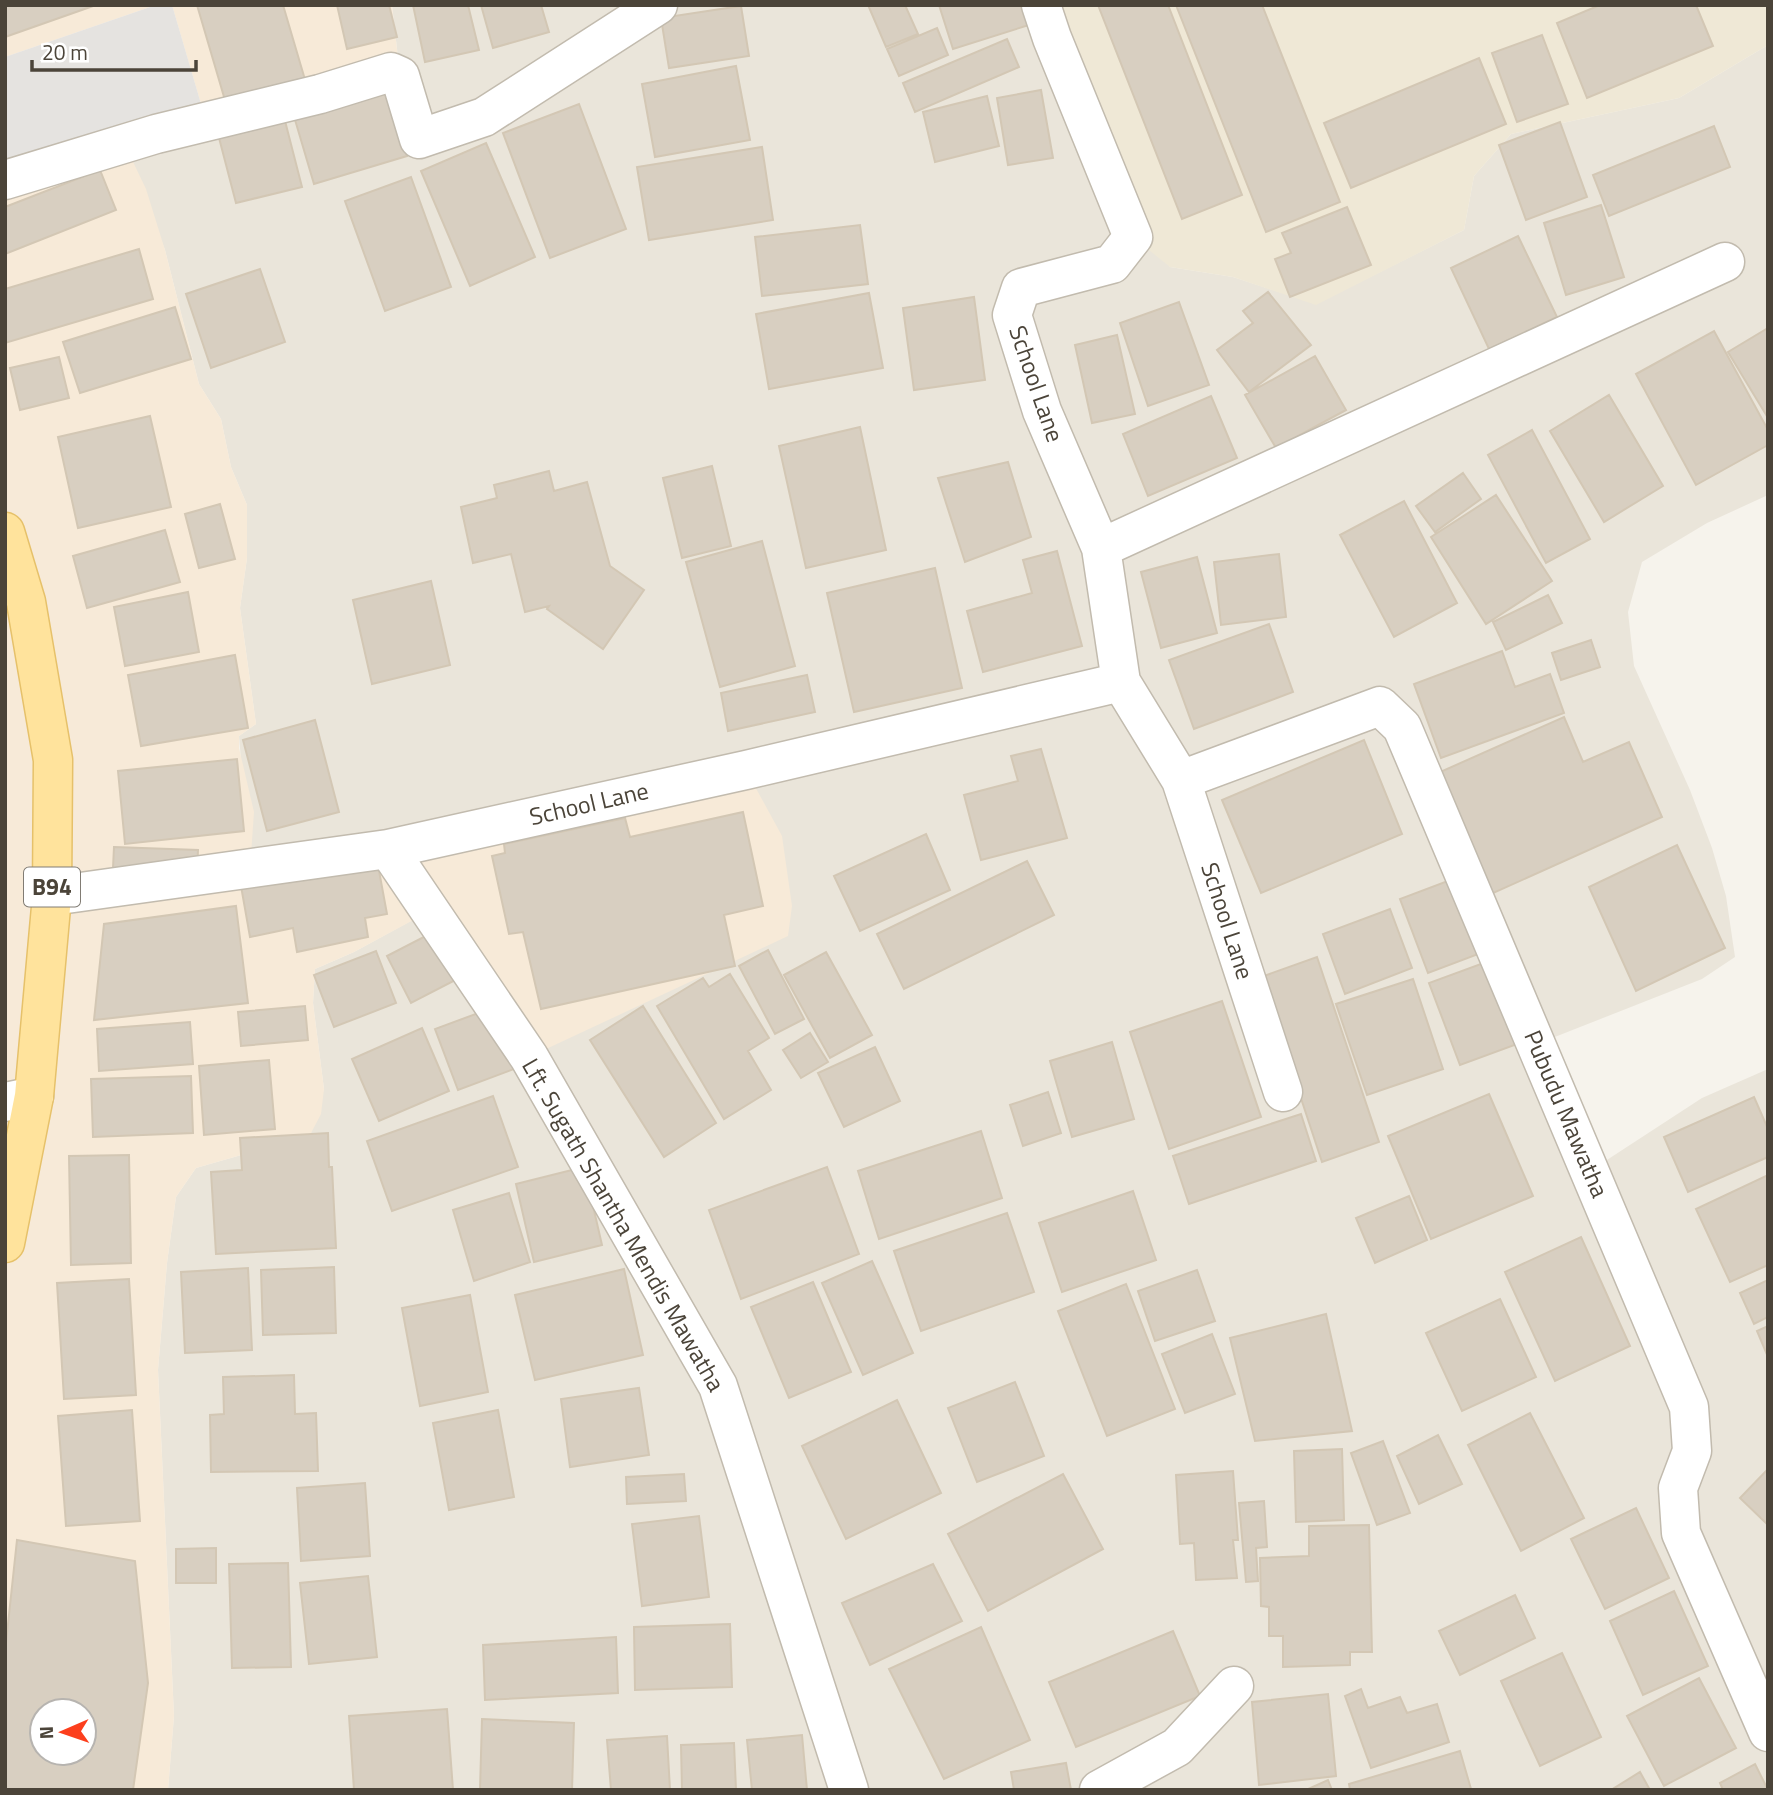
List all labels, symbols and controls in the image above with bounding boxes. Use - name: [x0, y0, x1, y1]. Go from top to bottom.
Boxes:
- scale bar: [32, 28, 196, 72]
- text: 20 m: [42, 36, 88, 68]
- street label: School Lane: [1000, 321, 1074, 447]
- street label: School Lane: [526, 772, 652, 834]
- street label: School Lane: [1192, 858, 1264, 984]
- road number: B94: [24, 867, 80, 906]
- street label: Pubudu Mawatha: [1515, 1024, 1618, 1203]
- street label: Lft. Sugath Shantha Mendis Mawatha: [513, 1051, 734, 1398]
- north arrow: [28, 1697, 98, 1767]
- text: N: [31, 1726, 60, 1740]

